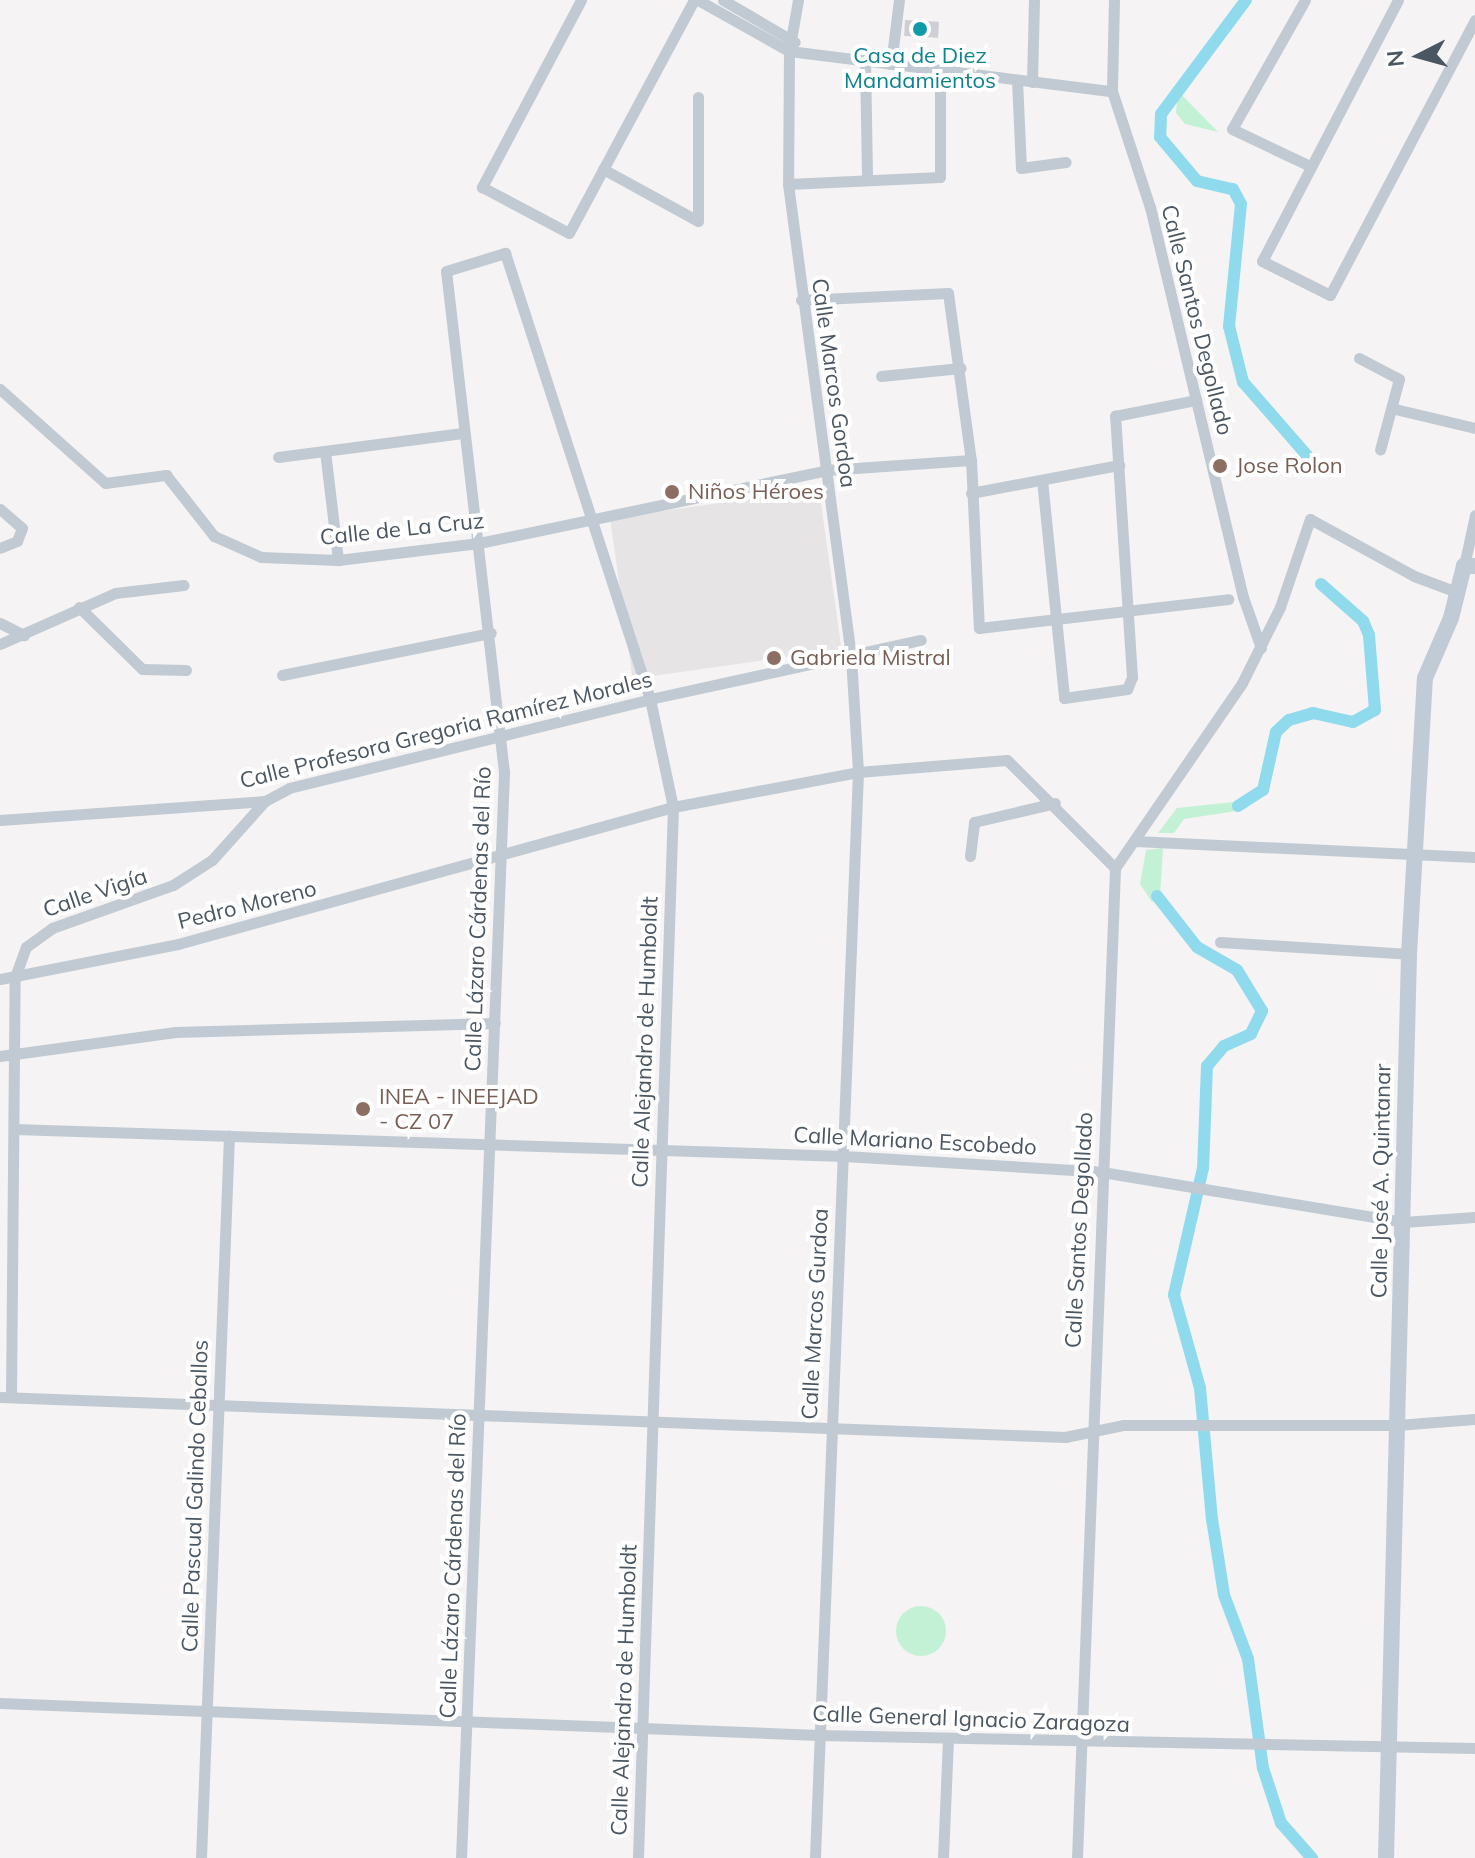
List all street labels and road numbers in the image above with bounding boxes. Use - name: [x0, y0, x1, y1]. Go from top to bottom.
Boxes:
- street label: Calle Santos Degollado: [1156, 202, 1238, 438]
- street label: Calle Marcos Gordoa: [806, 277, 862, 489]
- street label: Calle de La Cruz: [319, 507, 485, 551]
- street label: Calle Profesora Gregoria Ramírez Morales: [237, 666, 655, 794]
- street label: Calle Lázaro Cárdenas del Río: [459, 766, 497, 1072]
- street label: Calle Vigía: [39, 863, 151, 923]
- street label: Pedro Moreno: [175, 875, 319, 935]
- street label: Calle Alejandro de Humboldt: [627, 896, 663, 1188]
- street label: Calle José A. Quintanar: [1366, 1063, 1396, 1299]
- street label: Calle Santos Degollado: [1060, 1111, 1098, 1349]
- street label: Calle Mariano Escobedo: [793, 1121, 1037, 1161]
- street label: Calle Marcos Gurdoa: [796, 1208, 834, 1420]
- street label: Calle Pascual Galindo Ceballos: [176, 1339, 214, 1653]
- street label: Calle Lázaro Cárdenas del Río: [434, 1413, 472, 1719]
- street label: Calle Alejandro de Humboldt: [606, 1544, 642, 1836]
- street label: Calle General Ignacio Zaragoza: [812, 1700, 1130, 1738]

